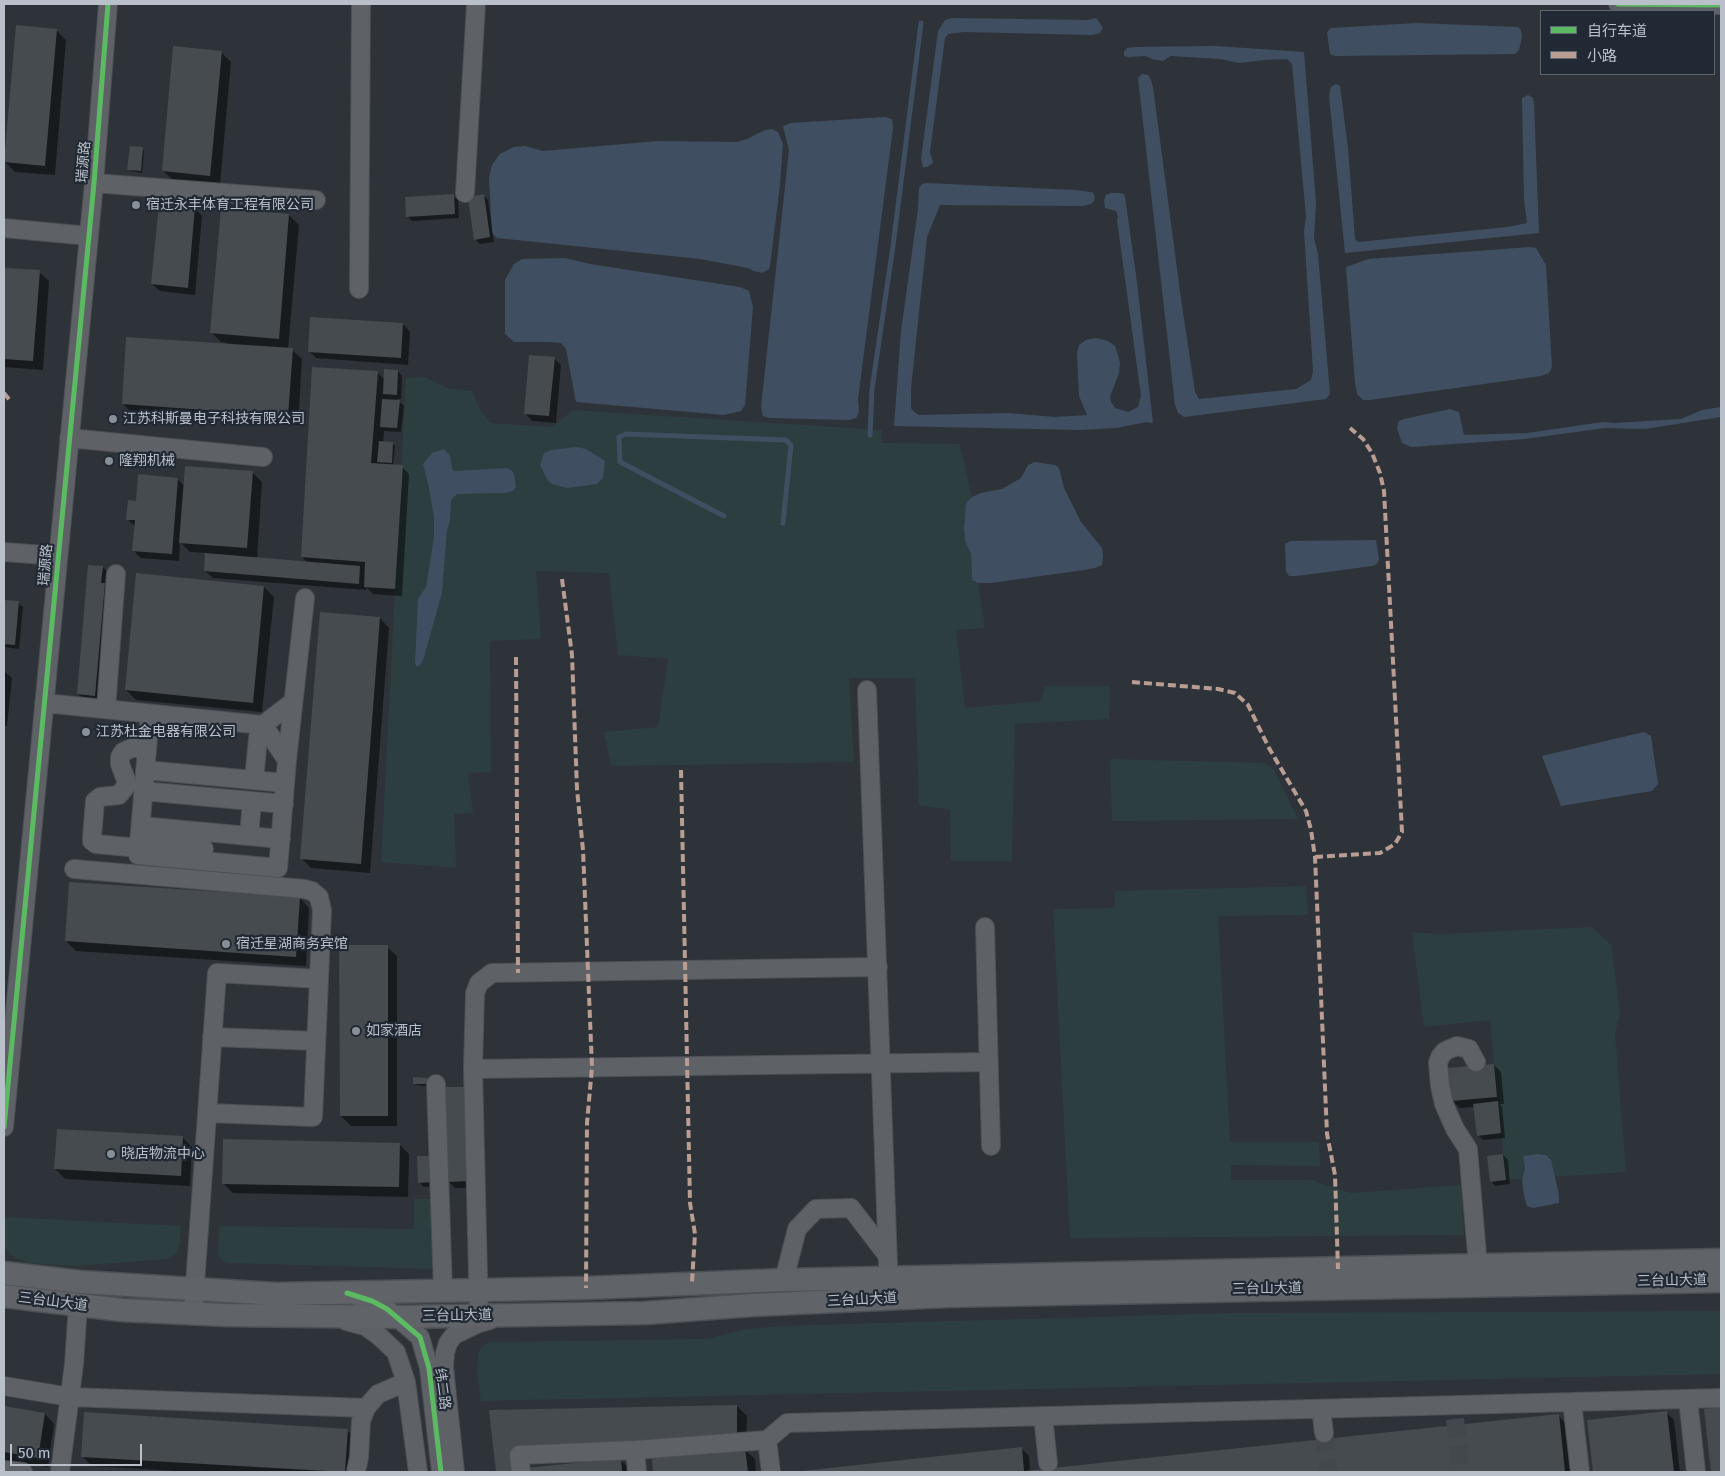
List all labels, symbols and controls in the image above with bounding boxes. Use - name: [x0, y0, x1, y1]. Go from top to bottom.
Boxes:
- legend: [1540, 10, 1715, 75]
- text: 自行车道: [1587, 22, 1647, 40]
- text: 小路: [1587, 47, 1617, 65]
- street label: 瑞源路: [74, 140, 94, 184]
- place label: 宿迁永丰体育工程有限公司: [146, 197, 314, 213]
- marker: 宿迁永丰体育工程有限公司: [130, 199, 142, 211]
- place label: 江苏科斯曼电子科技有限公司: [123, 411, 305, 427]
- marker: 江苏科斯曼电子科技有限公司: [107, 413, 119, 425]
- place label: 隆翔机械: [119, 453, 175, 469]
- marker: 隆翔机械: [103, 455, 115, 467]
- street label: 瑞源路: [36, 543, 56, 587]
- place label: 江苏杜金电器有限公司: [96, 724, 236, 740]
- marker: 江苏杜金电器有限公司: [80, 726, 92, 738]
- place label: 宿迁星湖商务宾馆: [236, 936, 348, 952]
- marker: 宿迁星湖商务宾馆: [220, 938, 232, 950]
- place label: 如家酒店: [366, 1023, 422, 1039]
- marker: 如家酒店: [350, 1025, 362, 1037]
- place label: 晓店物流中心: [121, 1146, 205, 1162]
- marker: 晓店物流中心: [105, 1148, 117, 1160]
- street label: 三台山大道: [1637, 1272, 1707, 1290]
- street label: 三台山大道: [1232, 1280, 1302, 1298]
- street label: 三台山大道: [17, 1289, 89, 1315]
- street label: 三台山大道: [827, 1290, 897, 1310]
- street label: 三台山大道: [422, 1307, 492, 1325]
- street label: 纬二路: [431, 1367, 453, 1411]
- scale bar: [12, 1434, 145, 1466]
- text: 50 m: [18, 1444, 51, 1462]

